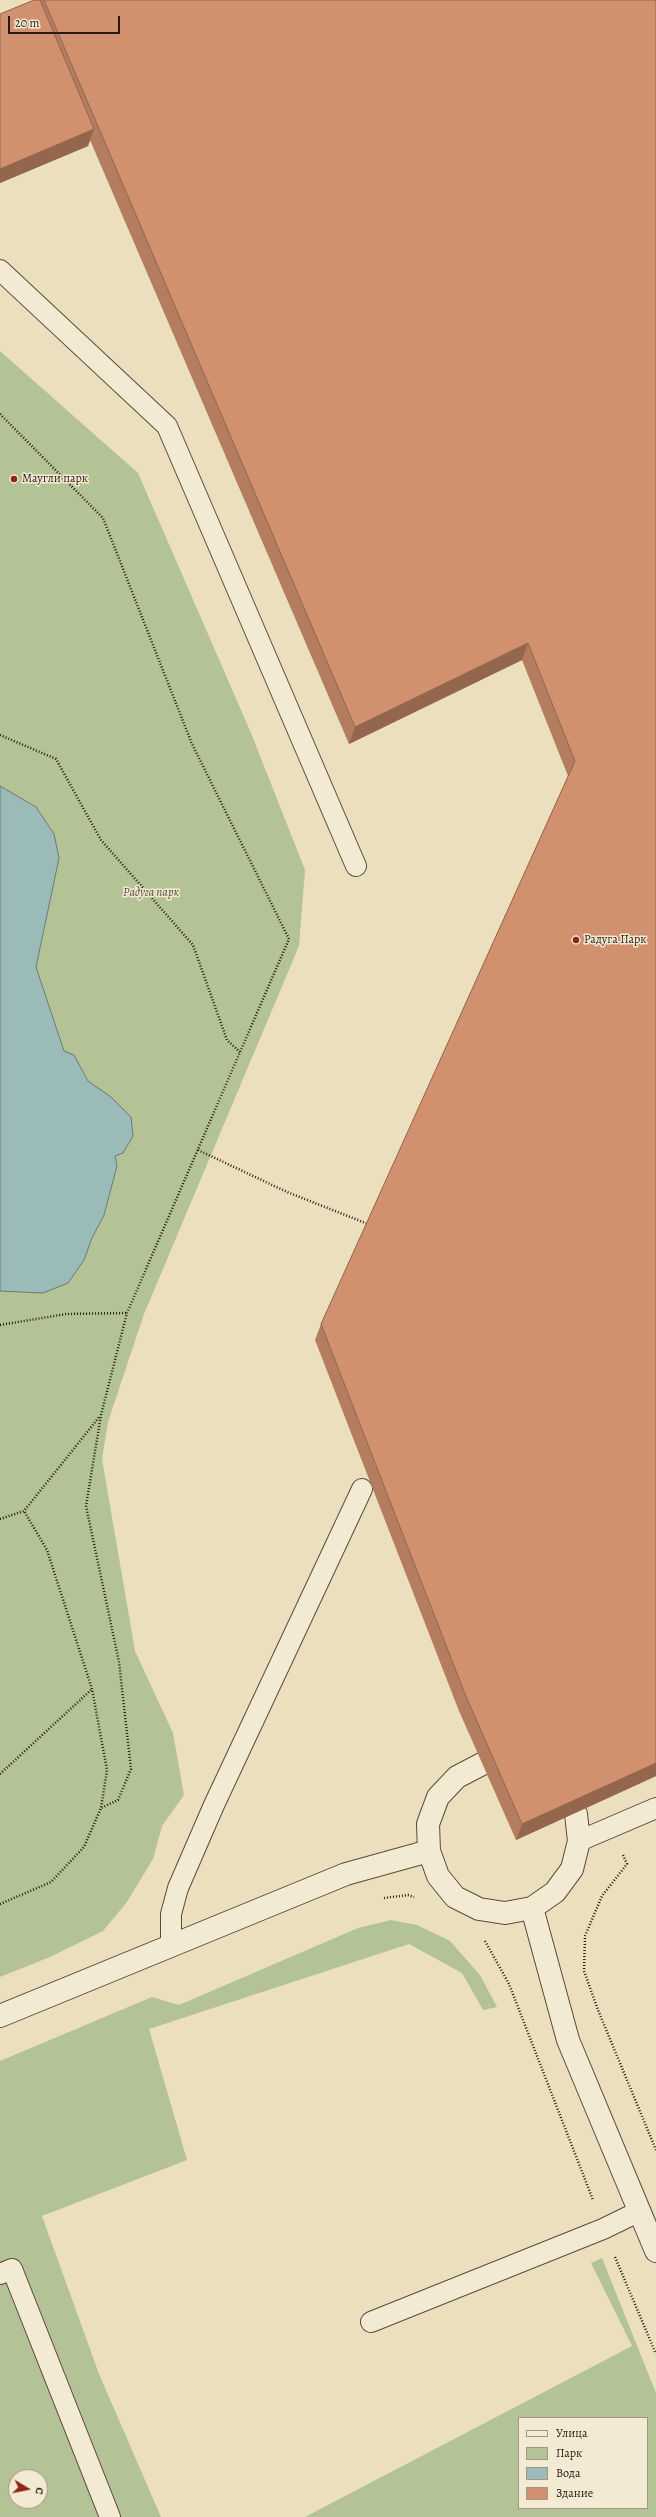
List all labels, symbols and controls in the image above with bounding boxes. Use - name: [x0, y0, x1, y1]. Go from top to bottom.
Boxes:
- scale bar: [10, 8, 122, 34]
- text: 20 m: [15, 15, 39, 31]
- place label: Маугли парк: [22, 472, 88, 486]
- marker: Маугли парк: [9, 474, 19, 484]
- park label: Радуга парк: [123, 886, 179, 900]
- place label: Радуга Парк: [584, 933, 646, 947]
- marker: Радуга Парк: [571, 935, 581, 945]
- legend: [518, 2417, 648, 2509]
- text: Улица: [556, 2425, 587, 2441]
- text: Парк: [556, 2445, 582, 2461]
- text: Вода: [556, 2465, 581, 2481]
- north arrow: [8, 2469, 48, 2509]
- text: Здание: [556, 2485, 593, 2501]
- text: С: [31, 2486, 47, 2496]

